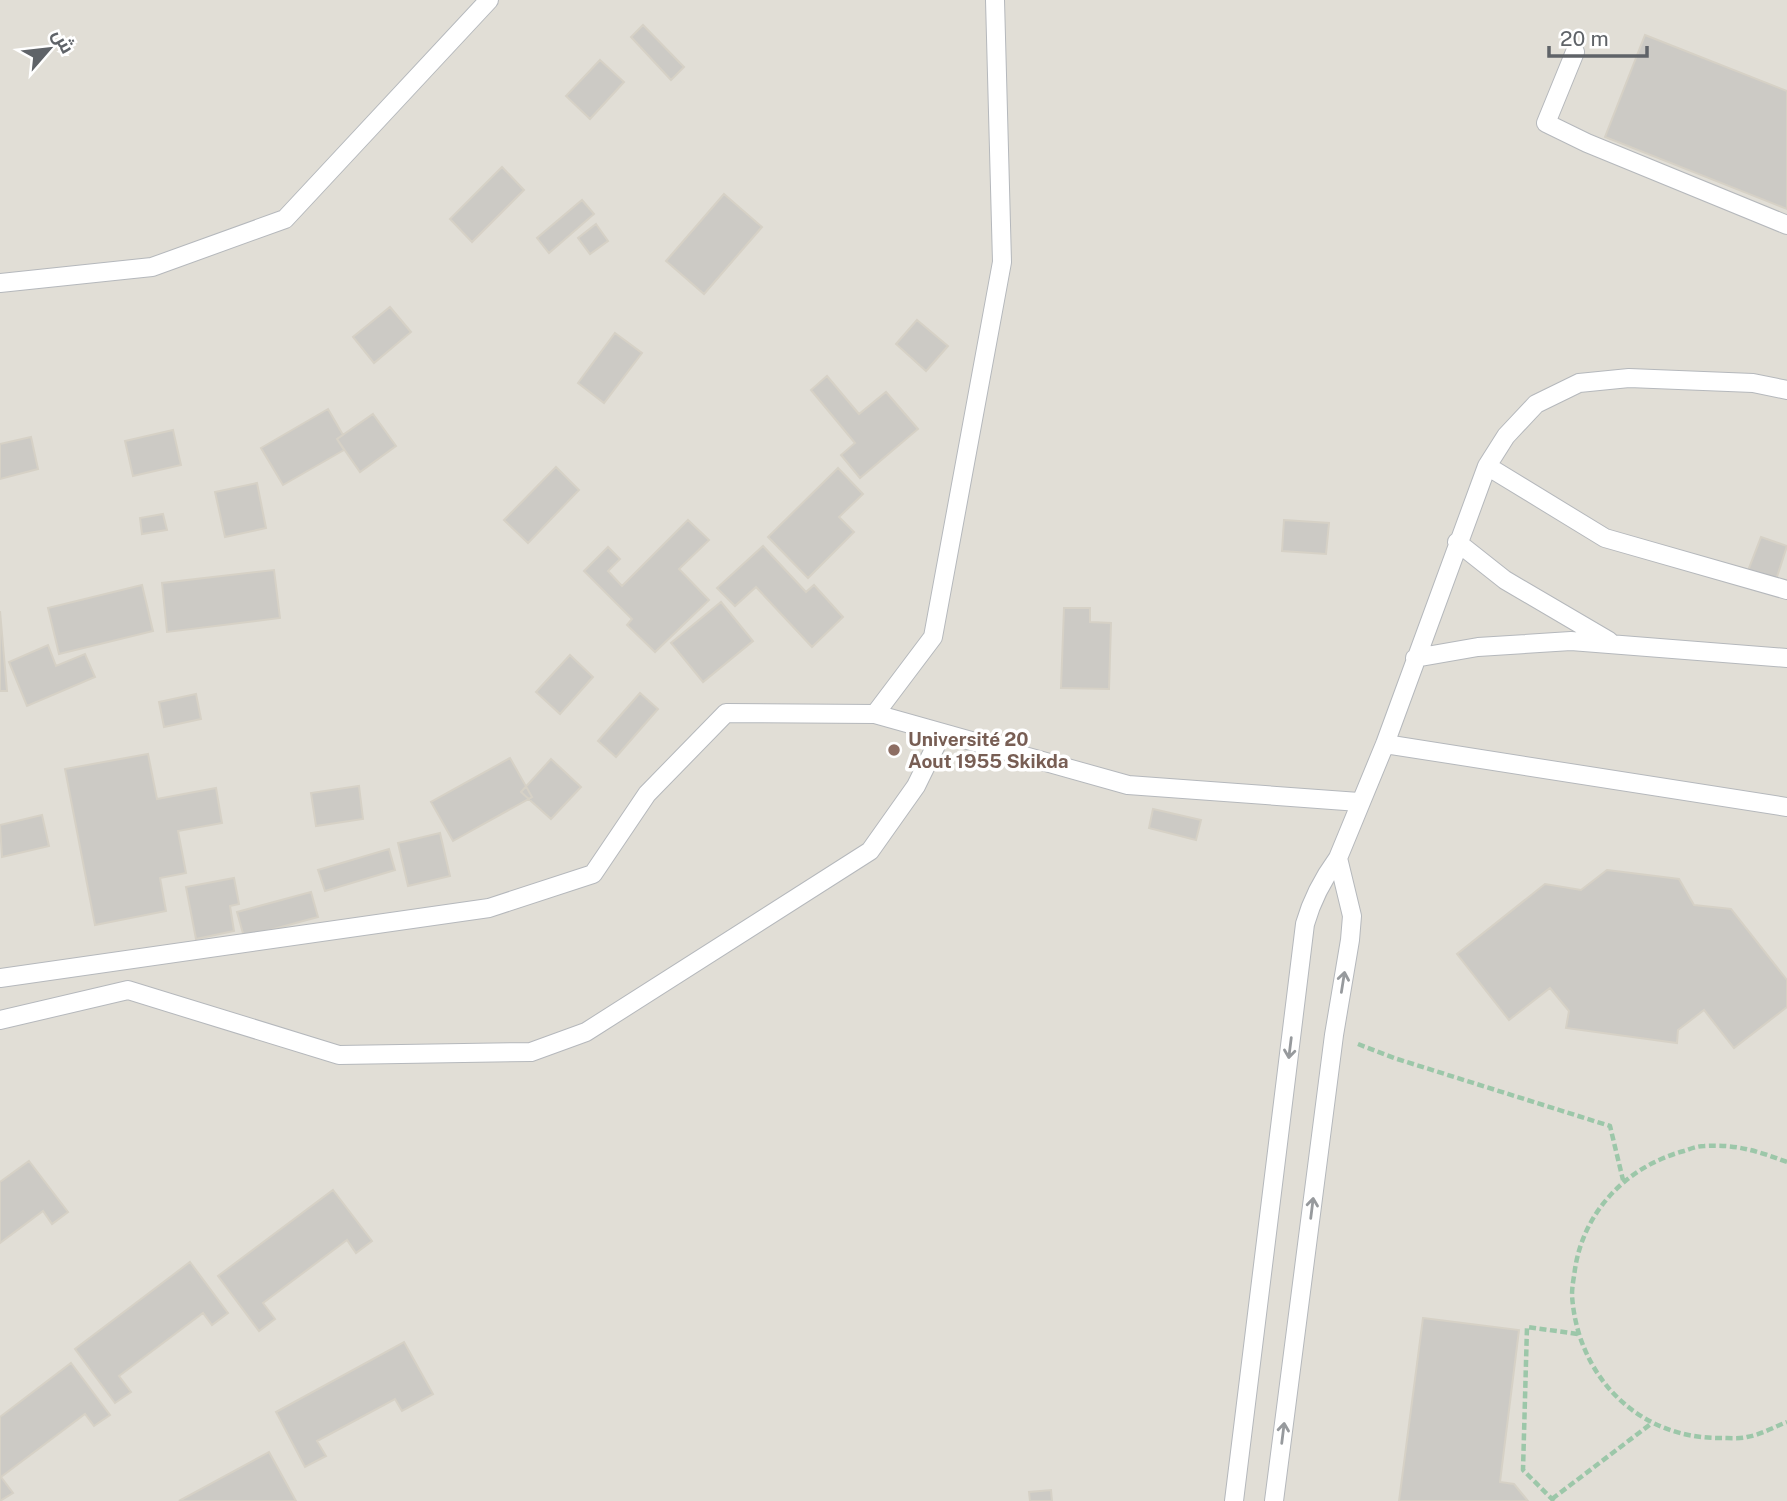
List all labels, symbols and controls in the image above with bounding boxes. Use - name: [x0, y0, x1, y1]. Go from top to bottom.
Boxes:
- north arrow: [14, 14, 84, 84]
- scale bar: [1549, 14, 1647, 58]
- text: ش: [48, 25, 79, 57]
- text: 20 m: [1560, 26, 1609, 51]
- place label: Université 20 Aout 1955 Skikda: [908, 728, 1069, 772]
- marker: Université 20 Aout 1955 Skikda: [886, 742, 902, 758]
- one-way arrow: [1337, 971, 1350, 994]
- one-way arrow: [1283, 1036, 1296, 1059]
- one-way arrow: [1305, 1197, 1318, 1219]
- one-way arrow: [1277, 1422, 1290, 1445]

